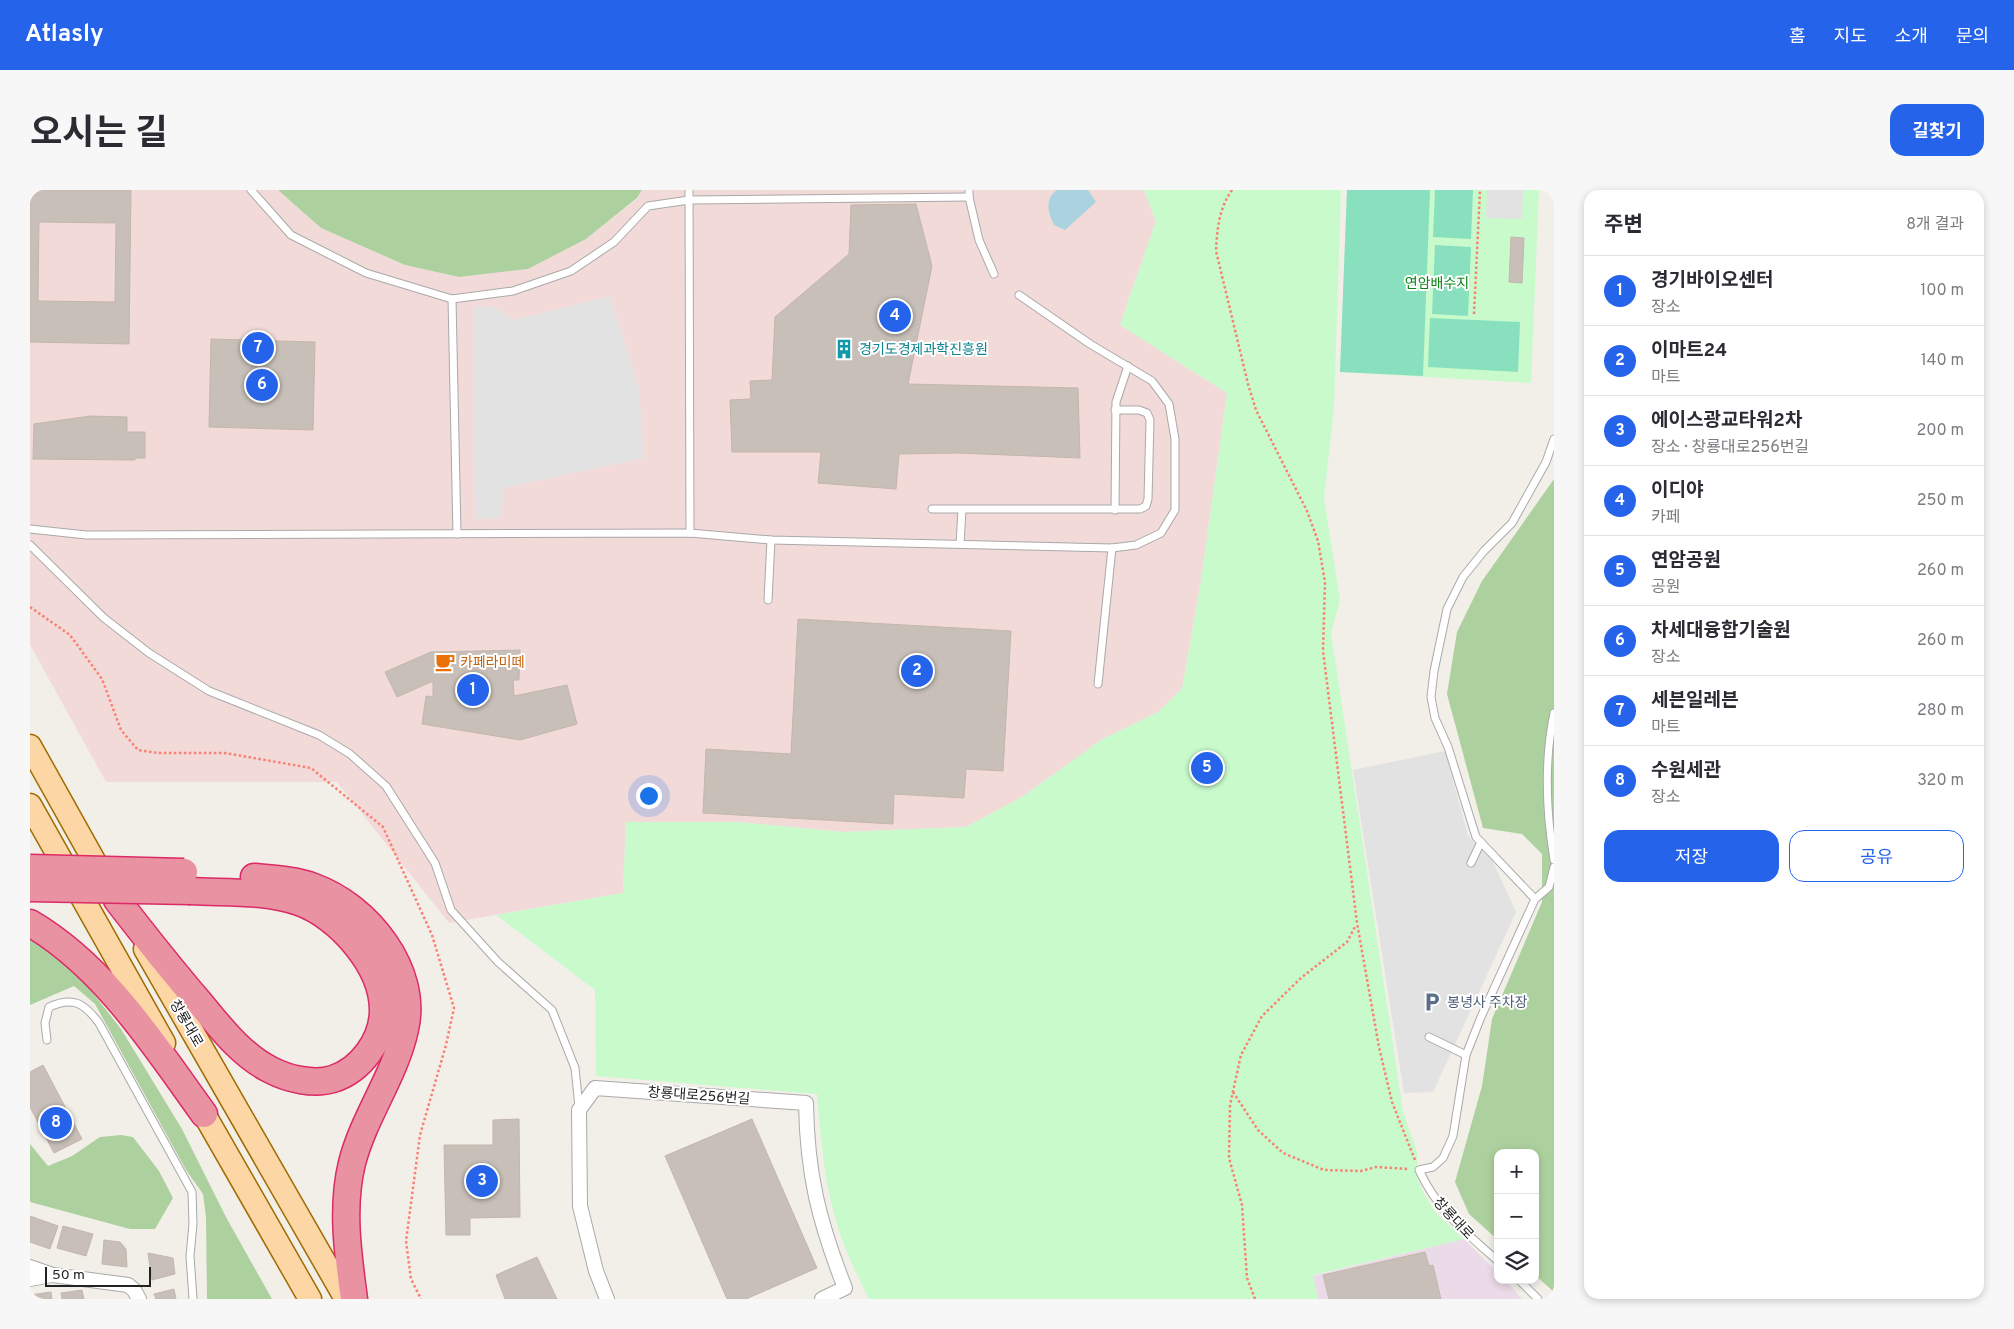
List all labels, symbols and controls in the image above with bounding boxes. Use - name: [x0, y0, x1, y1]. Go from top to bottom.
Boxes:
- text: Atlasly: [25, 20, 104, 50]
- text: 홈: [1789, 26, 1806, 49]
- text: 지도: [1834, 26, 1867, 49]
- text: 소개: [1895, 26, 1928, 49]
- text: 문의: [1956, 26, 1989, 49]
- button: 길찾기: [1890, 104, 1984, 156]
- text: 오시는 길: [30, 113, 168, 157]
- text: 주변: [1604, 212, 1643, 239]
- text: 8개 결과: [1906, 215, 1964, 235]
- text: 경기바이오센터: [1651, 269, 1773, 293]
- park label: 연암배수지: [1405, 276, 1469, 293]
- text: 1: [1617, 281, 1623, 301]
- text: 100 m: [1920, 281, 1964, 301]
- pin: 4: [879, 297, 911, 335]
- text: 장소: [1651, 298, 1680, 318]
- pin: 7: [242, 329, 274, 367]
- building icon: 경기도경제과학진흥원: [833, 338, 855, 360]
- text: 이마트24: [1651, 339, 1727, 363]
- place label: 경기도경제과학진흥원: [859, 341, 988, 359]
- text: 2: [1615, 351, 1625, 371]
- text: 140 m: [1921, 351, 1964, 371]
- pin: 6: [246, 366, 278, 404]
- text: 마트: [1651, 368, 1680, 388]
- text: 에이스광교타워2차: [1651, 409, 1802, 433]
- text: 3: [1615, 421, 1625, 441]
- text: 200 m: [1916, 421, 1964, 441]
- text: 장소 · 창룡대로256번길: [1651, 438, 1809, 458]
- text: 이디야: [1651, 479, 1703, 503]
- text: 4: [1615, 491, 1625, 511]
- text: 250 m: [1917, 491, 1964, 511]
- text: 카페: [1651, 508, 1680, 528]
- text: 연암공원: [1651, 549, 1721, 573]
- text: 5: [1615, 561, 1625, 581]
- text: 260 m: [1917, 561, 1964, 581]
- text: 공원: [1651, 578, 1680, 598]
- text: 차세대융합기술원: [1651, 619, 1791, 643]
- text: 6: [1615, 631, 1625, 651]
- text: 260 m: [1917, 631, 1964, 651]
- text: 장소: [1651, 648, 1680, 668]
- cafe icon: 카페라미떼: [434, 651, 456, 673]
- pin: 2: [901, 652, 933, 690]
- place label: 카페라미떼: [460, 655, 524, 672]
- pin: 1: [457, 671, 489, 709]
- text: 세븐일레븐: [1651, 689, 1738, 713]
- text: 7: [1616, 701, 1624, 721]
- text: 280 m: [1917, 701, 1964, 721]
- text: 마트: [1651, 718, 1680, 738]
- pin: 5: [1191, 749, 1223, 787]
- text: 수원세관: [1651, 759, 1721, 783]
- text: 8: [1615, 771, 1625, 791]
- text: 320 m: [1917, 771, 1964, 791]
- your location: [636, 783, 662, 809]
- text: 장소: [1651, 788, 1680, 808]
- button: 저장: [1604, 830, 1779, 882]
- button: 공유: [1789, 830, 1964, 882]
- parking icon: 봉녕사 주차장: [1421, 991, 1443, 1013]
- place label: 봉녕사 주차장: [1447, 995, 1528, 1012]
- street label: 창룡대로: [165, 997, 206, 1050]
- street label: 창룡대로256번길: [647, 1084, 751, 1109]
- pin: 8: [40, 1104, 72, 1142]
- map controls: [1494, 1149, 1539, 1284]
- button: +: [1494, 1149, 1539, 1194]
- pin: 3: [466, 1162, 498, 1200]
- street label: 창룡대로: [1429, 1194, 1477, 1244]
- button: −: [1494, 1194, 1539, 1239]
- button: layers: [1494, 1239, 1539, 1284]
- scale bar: [45, 1264, 151, 1287]
- text: 50 m: [52, 1267, 85, 1284]

